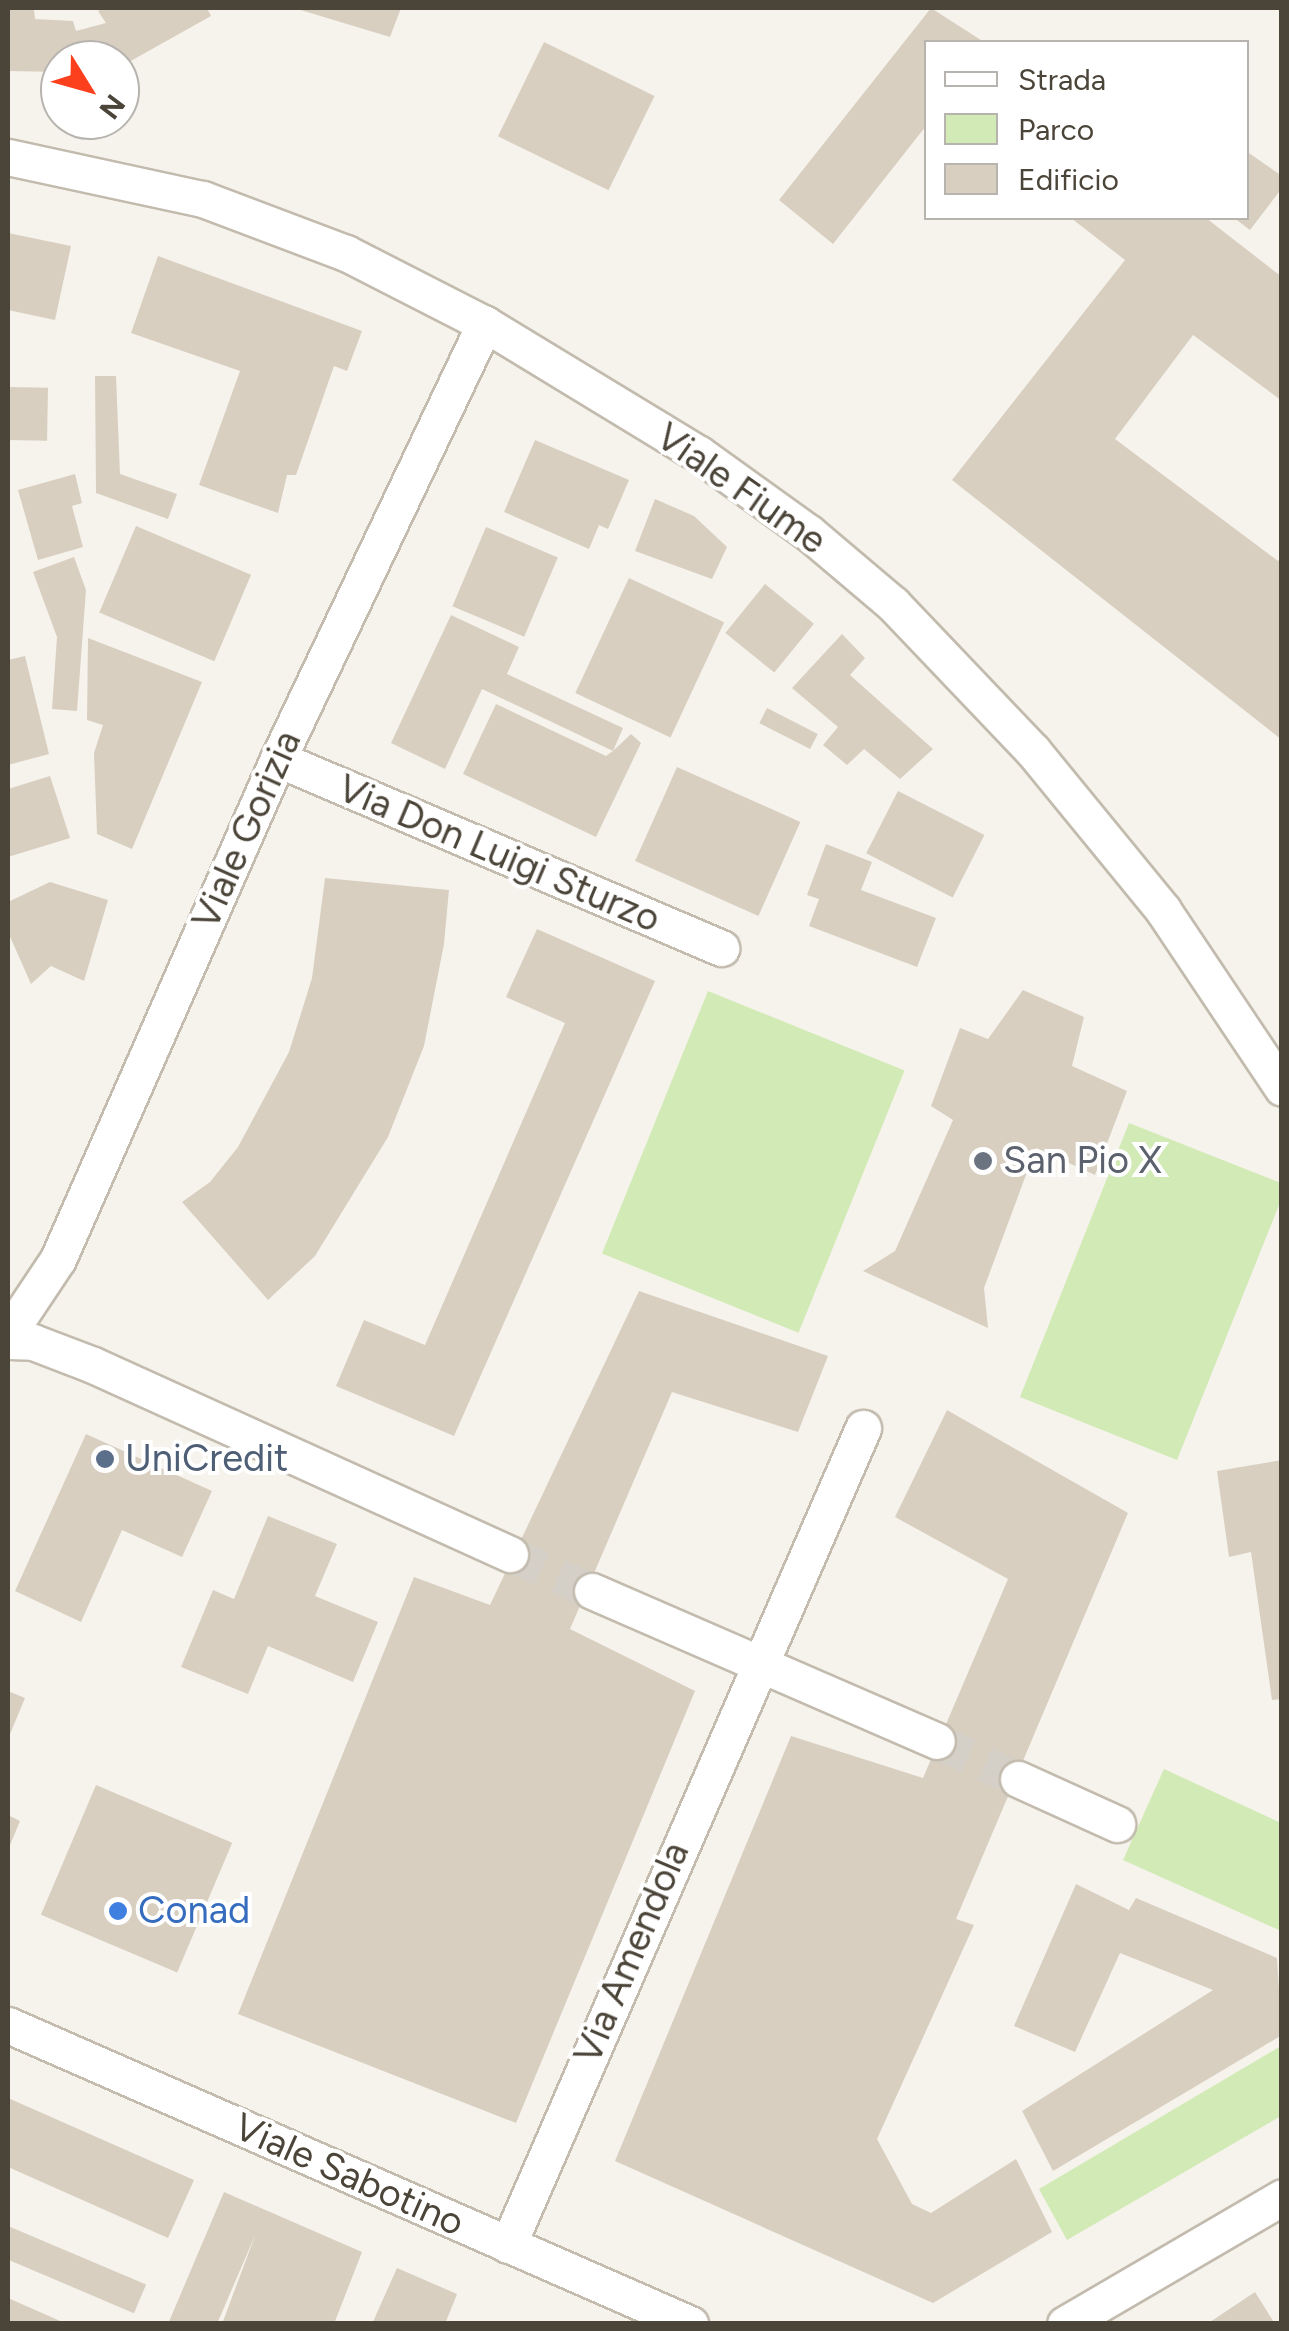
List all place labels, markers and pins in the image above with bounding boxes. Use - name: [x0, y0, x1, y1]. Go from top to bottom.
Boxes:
- place label: San Pio X: [1003, 1138, 1162, 1184]
- marker: San Pio X: [972, 1150, 994, 1172]
- place label: UniCredit: [125, 1436, 288, 1482]
- marker: UniCredit: [94, 1448, 116, 1470]
- place label: Conad: [138, 1888, 250, 1934]
- marker: Conad: [107, 1900, 129, 1922]

